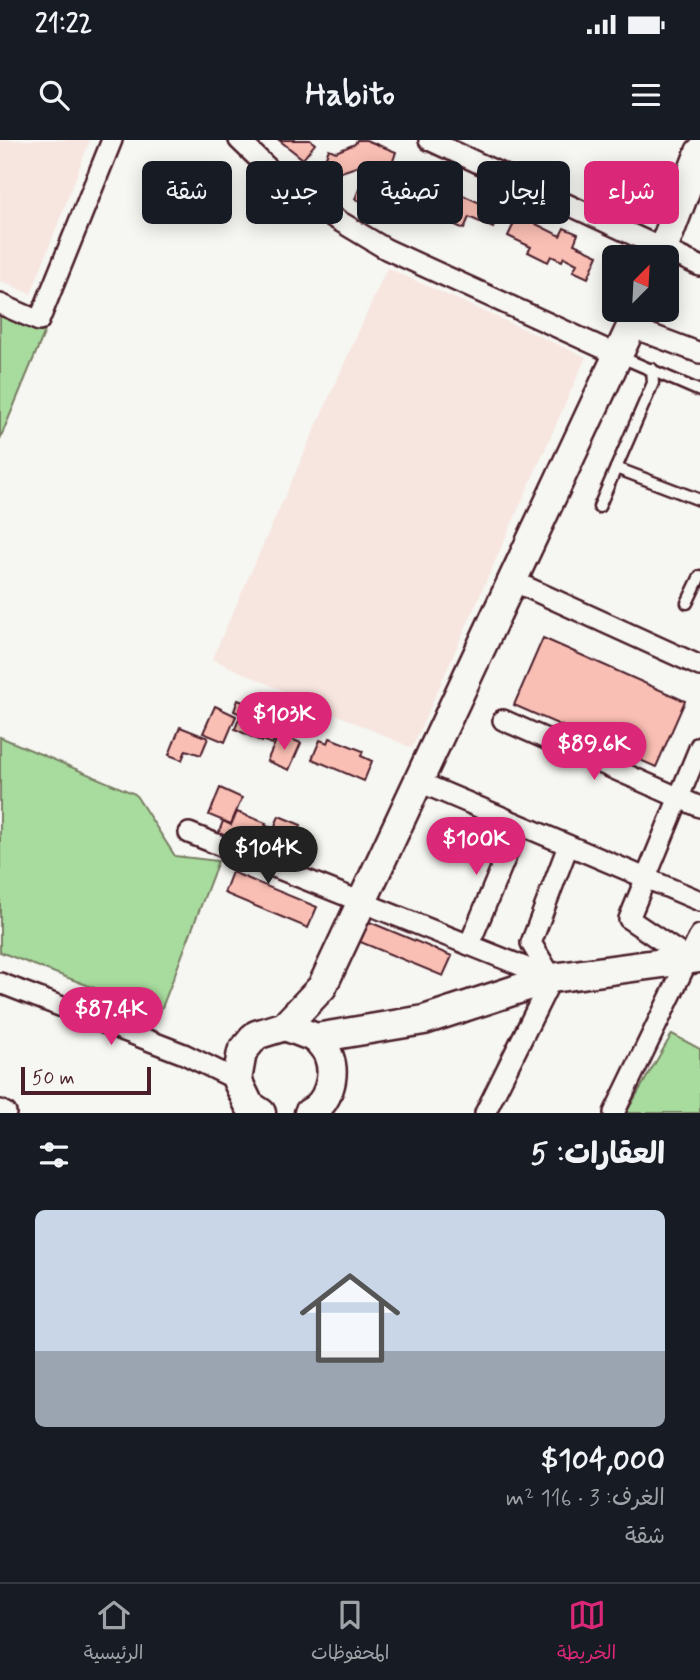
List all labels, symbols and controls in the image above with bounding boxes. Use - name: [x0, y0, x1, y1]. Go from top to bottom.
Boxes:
- text: 21:22: [35, 8, 92, 42]
- text: Habito: [305, 74, 395, 116]
- icon: search: [35, 76, 73, 114]
- icon: menu: [627, 76, 665, 114]
- chip: شقة: [142, 161, 232, 224]
- chip: جديد: [246, 161, 343, 224]
- chip: تصفية: [357, 161, 463, 224]
- chip: إيجار: [477, 161, 570, 224]
- chip: شراء: [584, 161, 679, 224]
- north arrow: [602, 245, 679, 322]
- map controls: [602, 245, 679, 322]
- pin: $103K: [235, 692, 333, 752]
- text: $103K: [253, 700, 315, 730]
- pin: $89.6K: [537, 722, 651, 782]
- text: $89.6K: [557, 730, 631, 760]
- pin: $100K: [427, 818, 525, 877]
- text: $100K: [442, 825, 510, 855]
- pin: $104K: [219, 826, 317, 886]
- text: $104K: [235, 834, 301, 864]
- pin: $87.4K: [54, 988, 168, 1047]
- text: $87.4K: [75, 995, 147, 1025]
- scale bar: [21, 1064, 150, 1096]
- text: 50 m: [32, 1066, 75, 1091]
- text: العقارات: 5: [530, 1135, 665, 1174]
- icon: filters: [35, 1136, 73, 1174]
- icon: home: [287, 1255, 413, 1381]
- text: $104,000: [541, 1441, 665, 1480]
- text: الغرف: 3 · 116 m²: [506, 1484, 665, 1514]
- text: شقة: [625, 1522, 665, 1552]
- tab: الرئيسية: [84, 1596, 143, 1669]
- tab: المحفوظات: [311, 1596, 389, 1669]
- tab: الخريطة: [557, 1596, 616, 1669]

